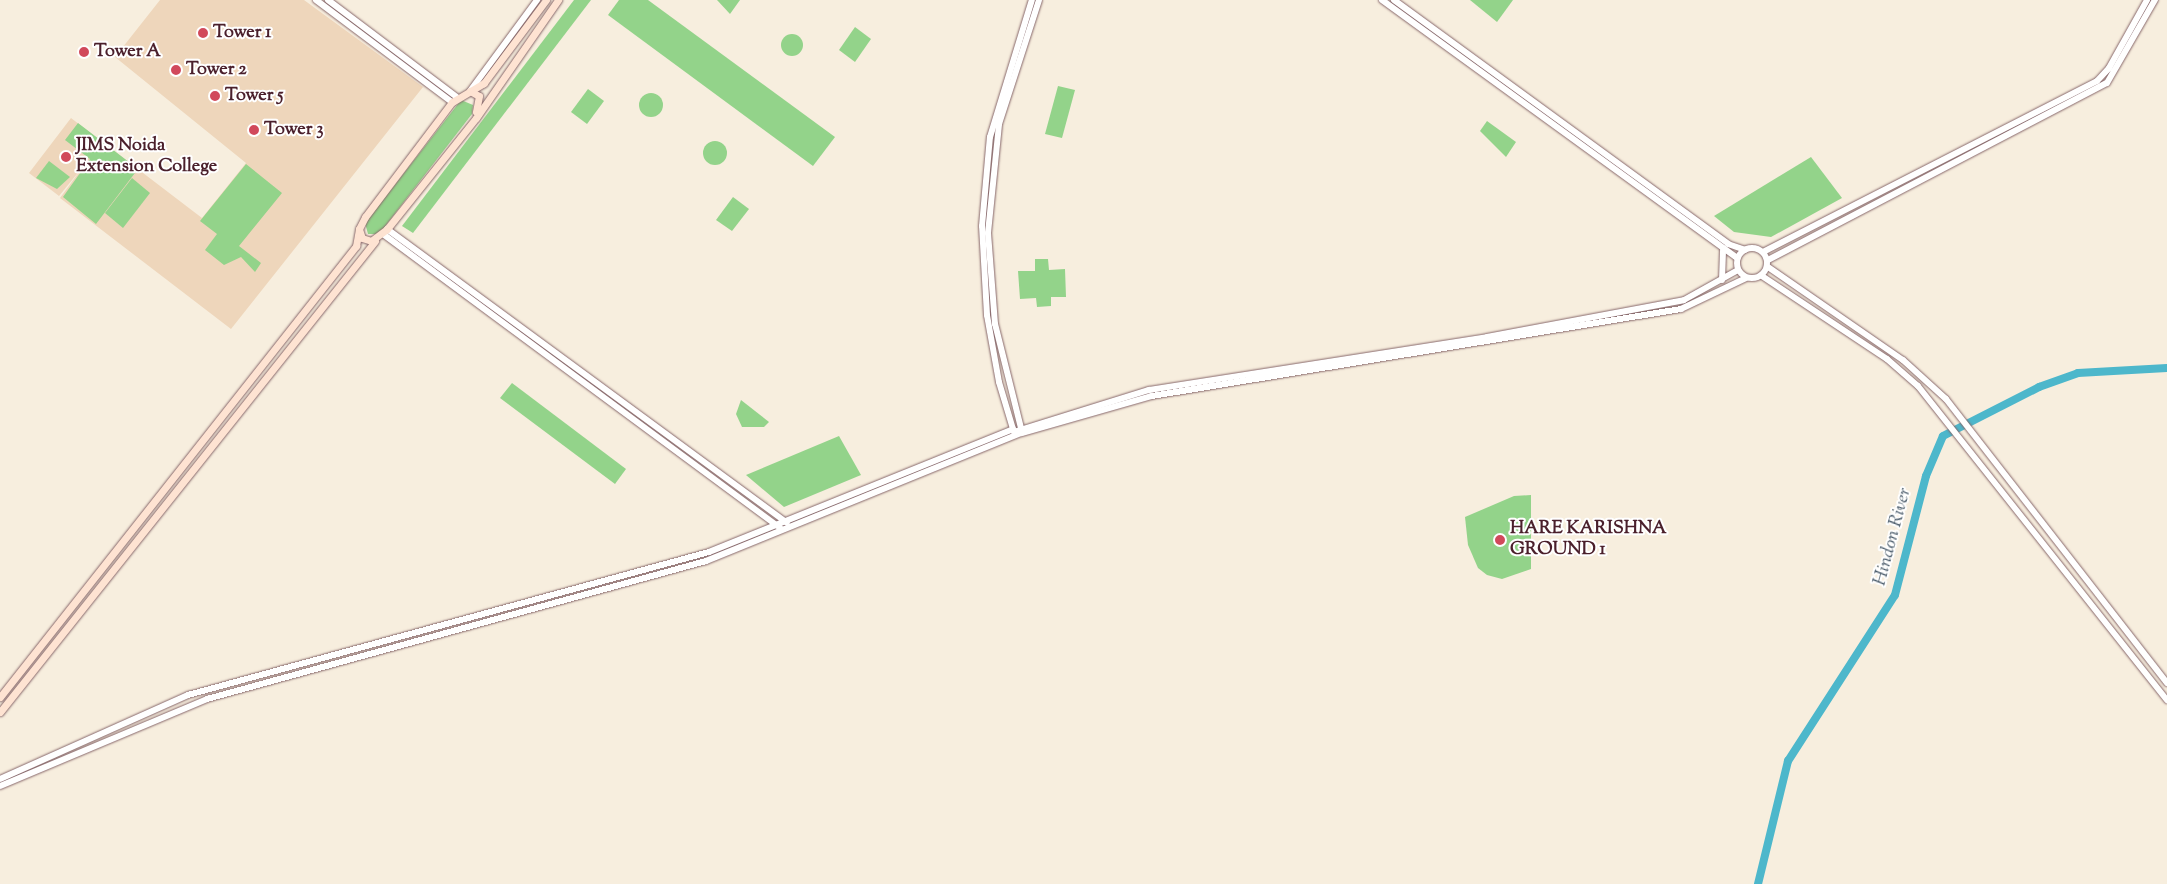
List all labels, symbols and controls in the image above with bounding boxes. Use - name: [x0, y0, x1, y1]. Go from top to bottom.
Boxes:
- place label: Tower 1: [213, 22, 271, 44]
- marker: Tower 1: [197, 27, 209, 39]
- place label: Tower A: [94, 41, 161, 63]
- marker: Tower A: [78, 46, 90, 58]
- place label: Tower 2: [186, 59, 247, 81]
- marker: Tower 2: [170, 64, 182, 76]
- place label: Tower 5: [225, 85, 283, 107]
- marker: Tower 5: [209, 90, 221, 102]
- place label: Tower 3: [264, 119, 324, 141]
- marker: Tower 3: [248, 124, 260, 136]
- place label: JIMS Noida Extension College: [76, 136, 217, 178]
- marker: JIMS Noida Extension College: [60, 151, 72, 163]
- water label: Hindon River: [1869, 486, 1917, 588]
- place label: HARE KARISHNA GROUND 1: [1510, 519, 1667, 562]
- marker: HARE KARISHNA GROUND 1: [1494, 534, 1506, 546]

